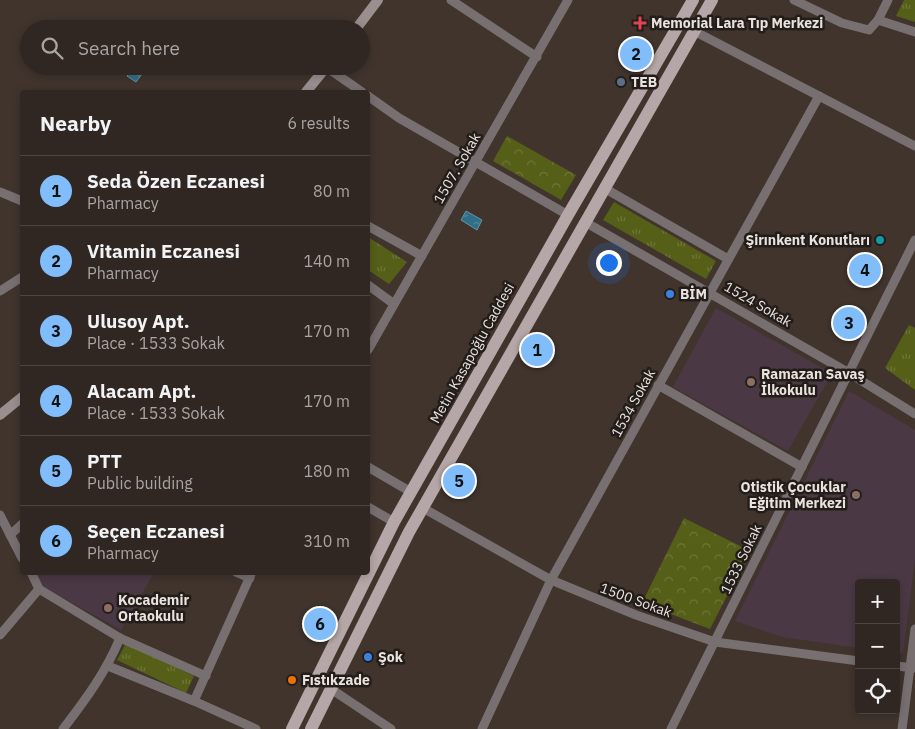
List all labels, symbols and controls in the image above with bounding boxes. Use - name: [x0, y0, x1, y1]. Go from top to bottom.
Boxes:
- place label: Memorial Lara Tıp Merkezi: [651, 14, 823, 32]
- marker: Memorial Lara Tıp Merkezi: [633, 16, 647, 30]
- search box: [20, 20, 370, 75]
- icon: search: [38, 34, 66, 62]
- pin: 2: [620, 35, 652, 73]
- text: Search here: [78, 36, 180, 60]
- place label: TEB: [631, 73, 657, 91]
- marker: TEB: [615, 76, 627, 88]
- text: Nearby: [40, 109, 111, 137]
- text: 6 results: [287, 113, 350, 133]
- street label: 1507. Sokak: [429, 129, 485, 207]
- text: Seda Özen Eczanesi: [87, 169, 265, 193]
- text: 1: [51, 181, 61, 201]
- text: 80 m: [313, 181, 350, 201]
- text: Pharmacy: [87, 193, 159, 213]
- place label: Şirınkent Konutları: [745, 231, 870, 249]
- marker: Şirınkent Konutları: [874, 234, 886, 246]
- text: Vitamin Eczanesi: [87, 239, 240, 263]
- your location: [596, 250, 622, 276]
- text: 2: [51, 251, 61, 271]
- text: 140 m: [303, 251, 350, 271]
- pin: 4: [849, 251, 881, 289]
- text: Pharmacy: [87, 263, 159, 283]
- street label: 1524 Sokak: [721, 277, 796, 331]
- street label: Metin Kasapoğlu Caddesi: [426, 280, 518, 426]
- place label: BİM: [680, 285, 707, 303]
- marker: BİM: [664, 288, 676, 300]
- pin: 3: [833, 304, 865, 342]
- text: Ulusoy Apt.: [87, 309, 190, 333]
- text: 3: [51, 321, 61, 341]
- text: 170 m: [303, 321, 350, 341]
- pin: 1: [521, 331, 553, 369]
- text: Place · 1533 Sokak: [87, 333, 225, 353]
- street label: 1534 Sokak: [607, 365, 659, 440]
- place label: Ramazan Savaş İlkokulu: [761, 365, 865, 399]
- marker: Ramazan Savaş İlkokulu: [745, 376, 757, 388]
- text: Alacam Apt.: [87, 379, 196, 403]
- text: 4: [51, 391, 61, 411]
- text: 170 m: [303, 391, 350, 411]
- text: Place · 1533 Sokak: [87, 403, 225, 423]
- text: PTT: [87, 449, 122, 473]
- text: 5: [51, 461, 61, 481]
- text: 180 m: [303, 461, 350, 481]
- pin: 5: [443, 462, 475, 500]
- text: Public building: [87, 473, 193, 493]
- place label: Otistik Çocuklar Eğitim Merkezi: [740, 478, 846, 512]
- marker: Otistik Çocuklar Eğitim Merkezi: [850, 489, 862, 501]
- text: Seçen Eczanesi: [87, 519, 225, 543]
- street label: 1533 Sokak: [716, 521, 766, 597]
- text: 6: [51, 531, 61, 551]
- text: 310 m: [303, 531, 350, 551]
- text: Pharmacy: [87, 543, 159, 563]
- street label: 1500 Sokak: [598, 579, 675, 622]
- map controls: [855, 579, 900, 714]
- button: +: [855, 579, 900, 624]
- place label: Kocademir Ortaokulu: [118, 591, 189, 625]
- marker: Kocademir Ortaokulu: [102, 602, 114, 614]
- pin: 6: [304, 605, 336, 643]
- button: −: [855, 624, 900, 669]
- place label: Şok: [378, 648, 404, 666]
- marker: Şok: [362, 651, 374, 663]
- button: locate: [855, 669, 900, 714]
- place label: Fıstıkzade: [302, 671, 370, 689]
- marker: Fıstıkzade: [286, 674, 298, 686]

